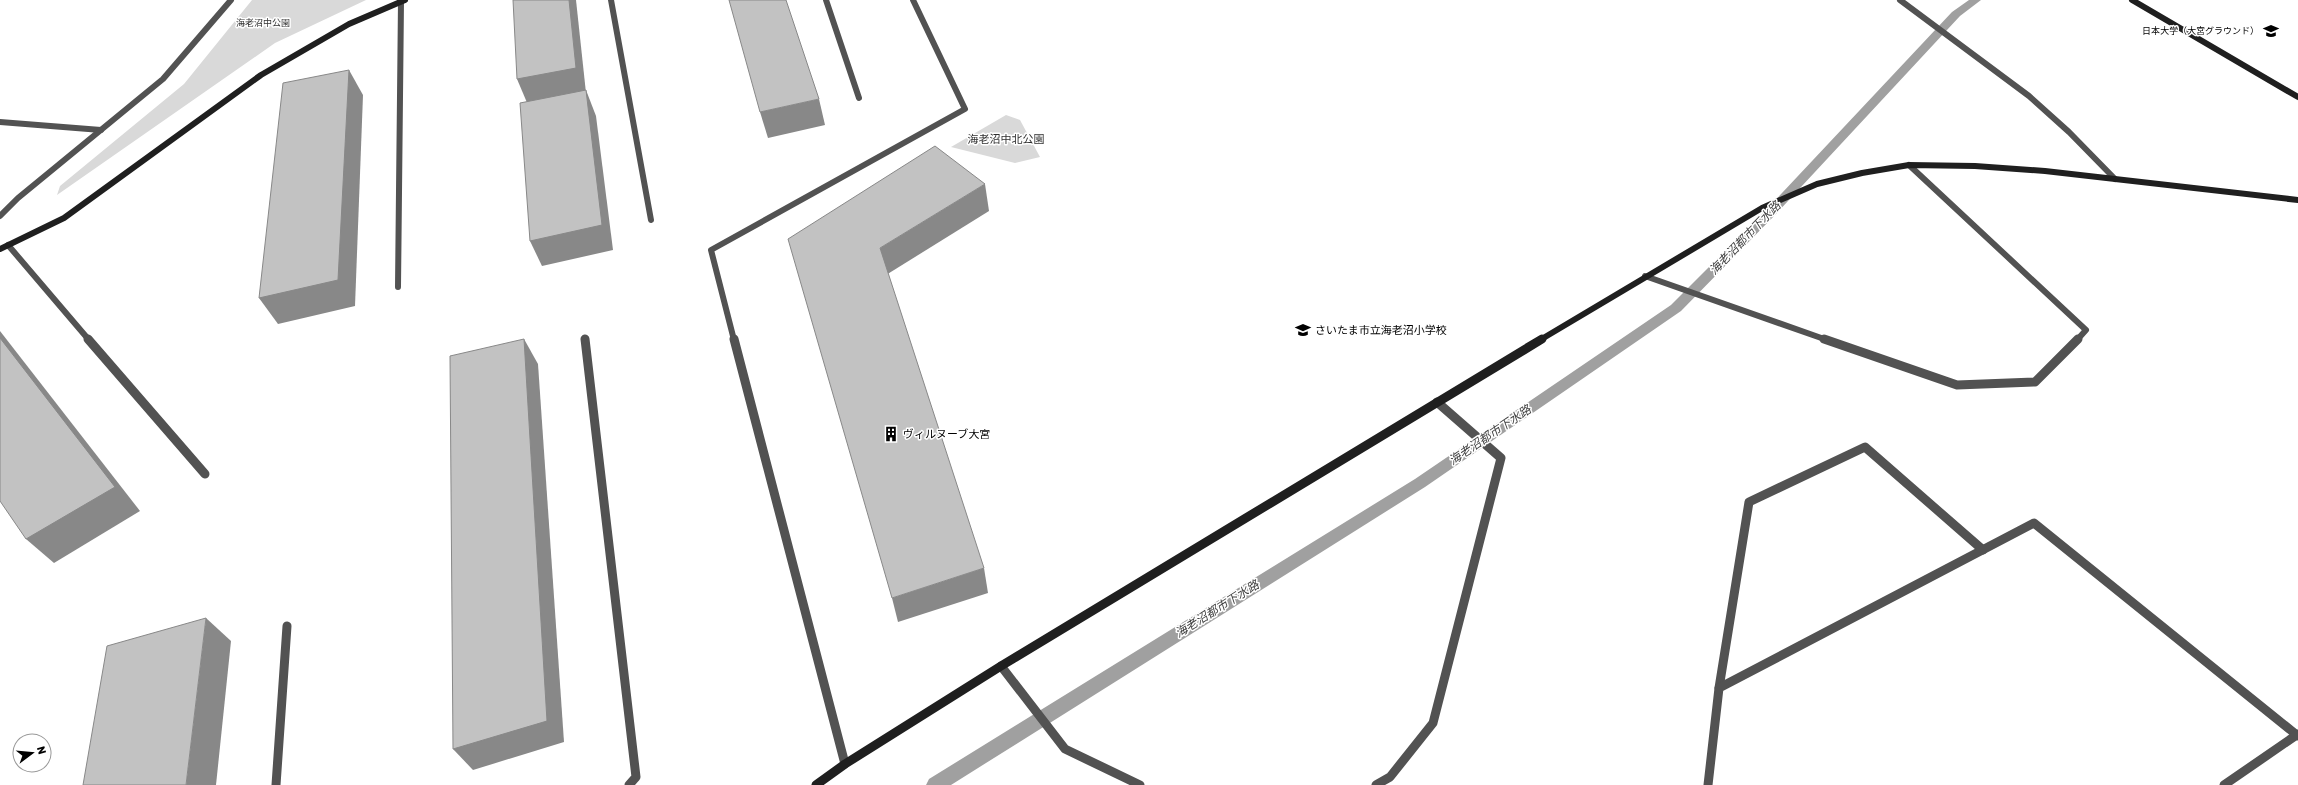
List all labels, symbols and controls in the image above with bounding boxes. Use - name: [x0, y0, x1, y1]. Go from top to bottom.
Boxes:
- park label: 海老沼中公園: [236, 18, 290, 28]
- school or university icon: 日本大学（大宮グラウンド）: [2262, 22, 2280, 40]
- place label: 日本大学（大宮グラウンド）: [2142, 26, 2259, 36]
- park label: 海老沼中北公園: [968, 133, 1045, 146]
- water label: 海老沼都市下水路: [1707, 198, 1784, 277]
- school or university icon: さいたま市立海老沼小学校: [1294, 321, 1312, 339]
- place label: さいたま市立海老沼小学校: [1315, 324, 1447, 337]
- water label: 海老沼都市下水路: [1446, 402, 1535, 468]
- building icon: ヴィルヌーブ大宮: [882, 425, 900, 443]
- place label: ヴィルヌーブ大宮: [903, 428, 990, 441]
- water label: 海老沼都市下水路: [1173, 577, 1262, 640]
- north arrow: [12, 733, 52, 773]
- text: N: [34, 745, 48, 756]

